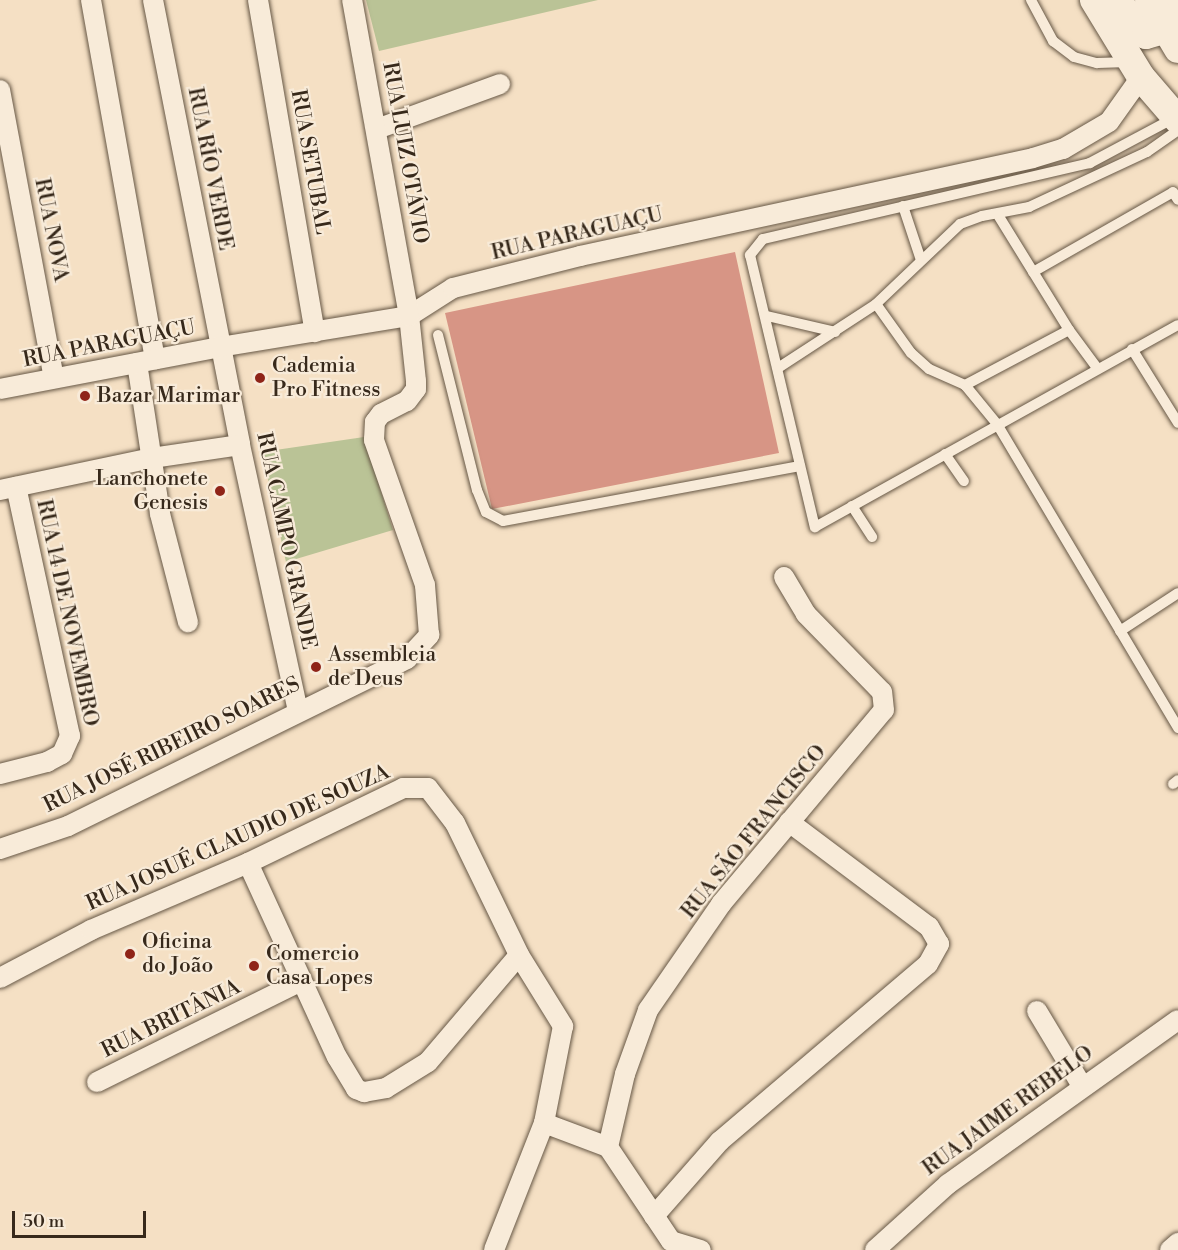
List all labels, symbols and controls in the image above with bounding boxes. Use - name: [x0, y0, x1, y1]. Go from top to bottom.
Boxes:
- street label: RUA LUIZ OTÁVIO: [377, 60, 433, 246]
- street label: RUA RÍO VERDE: [182, 85, 238, 253]
- street label: RUA SETUBAL: [285, 88, 335, 236]
- street label: RUA NOVA: [29, 176, 73, 284]
- street label: RUA PARAGUAÇU: [489, 202, 665, 266]
- street label: RUA PARAGUAÇU: [21, 315, 197, 373]
- place label: Cademia Pro Fitness: [272, 353, 381, 403]
- marker: Cademia Pro Fitness: [253, 371, 267, 385]
- place label: Bazar Marimar: [97, 383, 240, 409]
- marker: Bazar Marimar: [78, 389, 92, 403]
- street label: RUA CAMPO GRANDE: [251, 430, 321, 652]
- place label: Lanchonete Genesis: [95, 466, 208, 516]
- marker: Lanchonete Genesis: [213, 484, 227, 498]
- street label: RUA 14 DE NOVEMBRO: [31, 497, 103, 729]
- place label: Assembleia de Deus: [328, 642, 436, 692]
- marker: Assembleia de Deus: [309, 660, 323, 674]
- street label: RUA JOSÉ RIBEIRO SOARES: [40, 672, 304, 818]
- street label: RUA SÃO FRANCISCO: [676, 740, 832, 924]
- street label: RUA JOSUÉ CLAUDIO DE SOUZA: [82, 759, 394, 917]
- place label: Oficina do João: [142, 929, 213, 979]
- place label: Comercio Casa Lopes: [266, 941, 373, 991]
- marker: Oficina do João: [123, 947, 137, 961]
- marker: Comercio Casa Lopes: [247, 959, 261, 973]
- street label: RUA BRITÂNIA: [97, 974, 245, 1064]
- street label: RUA JAIME REBELO: [918, 1041, 1098, 1181]
- scale bar: [15, 1199, 148, 1237]
- text: 50 m: [23, 1210, 64, 1233]

